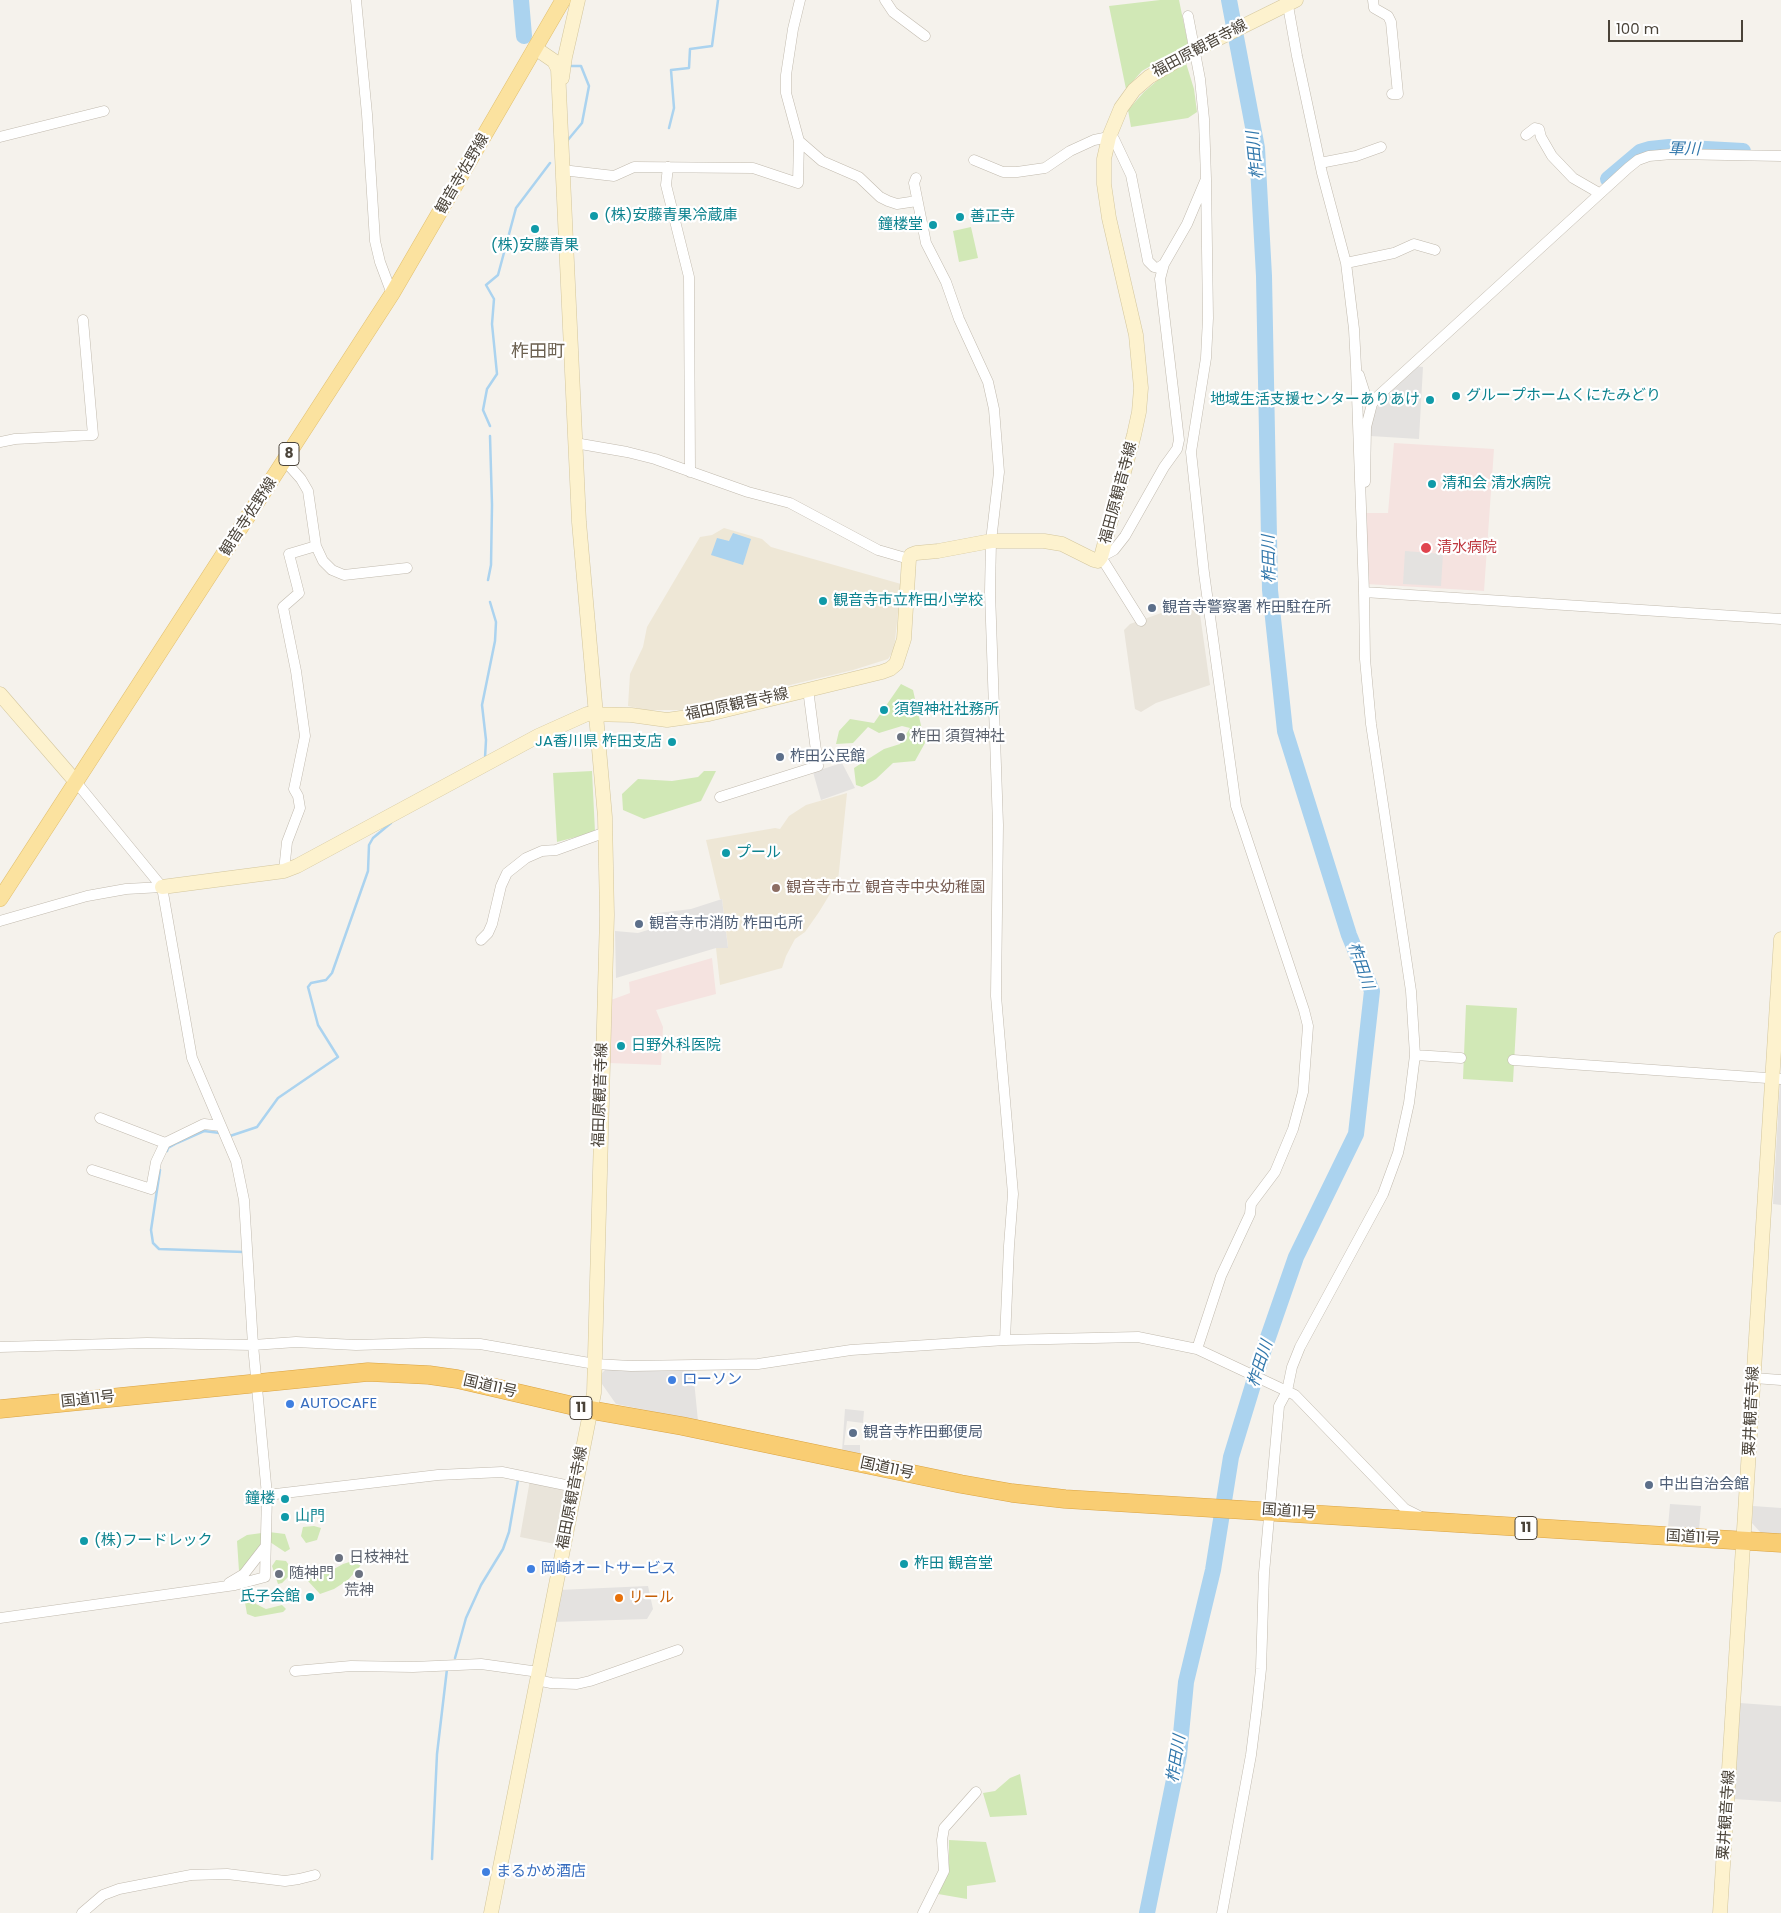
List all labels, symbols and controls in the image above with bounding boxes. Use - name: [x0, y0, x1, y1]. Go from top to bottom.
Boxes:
- scale bar: [1611, 10, 1746, 42]
- street label: 福田原観音寺線: [1149, 16, 1251, 82]
- text: 100 m: [1616, 18, 1659, 39]
- water label: 柞田川: [1244, 130, 1268, 180]
- street label: 観音寺佐野線: [433, 131, 493, 217]
- water label: 軍川: [1668, 140, 1700, 160]
- place label: (株)安藤青果冷蔵庫: [604, 207, 738, 225]
- place label: 善正寺: [970, 208, 1015, 226]
- marker: (株)安藤青果冷蔵庫: [588, 210, 600, 222]
- marker: 善正寺: [954, 211, 966, 223]
- place label: 鐘楼堂: [878, 216, 923, 234]
- marker: 鐘楼堂: [927, 219, 939, 231]
- marker: (株)安藤青果: [529, 223, 541, 235]
- place label: (株)安藤青果: [491, 237, 579, 255]
- district label: 柞田町: [511, 341, 565, 363]
- place label: グループホームくにたみどり: [1466, 387, 1661, 405]
- marker: グループホームくにたみどり: [1450, 390, 1462, 402]
- place label: 地域生活支援センターありあけ: [1210, 391, 1420, 409]
- marker: 地域生活支援センターありあけ: [1424, 394, 1436, 406]
- street label: 福田原観音寺線: [1097, 440, 1141, 546]
- road number: 8: [279, 442, 299, 466]
- street label: 観音寺佐野線: [217, 474, 281, 560]
- place label: 清和会 清水病院: [1442, 475, 1551, 493]
- marker: 清和会 清水病院: [1426, 478, 1438, 490]
- water label: 柞田川: [1260, 535, 1280, 583]
- place label: 清水病院: [1437, 539, 1497, 557]
- marker: 清水病院: [1419, 541, 1433, 555]
- place label: 観音寺市立柞田小学校: [833, 592, 983, 610]
- marker: 観音寺市立柞田小学校: [817, 595, 829, 607]
- place label: 観音寺警察署 柞田駐在所: [1162, 599, 1331, 617]
- marker: 観音寺警察署 柞田駐在所: [1146, 602, 1158, 614]
- street label: 福田原観音寺線: [684, 685, 790, 725]
- place label: 須賀神社社務所: [894, 701, 999, 719]
- marker: 須賀神社社務所: [878, 704, 890, 716]
- place label: 柞田 須賀神社: [911, 728, 1005, 746]
- marker: 柞田 須賀神社: [895, 731, 907, 743]
- place label: JA香川県 柞田支店: [535, 733, 662, 751]
- marker: JA香川県 柞田支店: [666, 736, 678, 748]
- place label: 柞田公民館: [790, 748, 865, 766]
- marker: 柞田公民館: [774, 751, 786, 763]
- place label: プール: [736, 844, 781, 862]
- marker: プール: [720, 847, 732, 859]
- place label: 観音寺市立 観音寺中央幼稚園: [786, 879, 985, 897]
- marker: 観音寺市立 観音寺中央幼稚園: [770, 882, 782, 894]
- place label: 観音寺市消防 柞田屯所: [649, 915, 803, 933]
- marker: 観音寺市消防 柞田屯所: [633, 918, 645, 930]
- water label: 柞田川: [1343, 940, 1377, 992]
- place label: 日野外科医院: [631, 1037, 721, 1055]
- marker: 日野外科医院: [615, 1040, 627, 1052]
- street label: 福田原観音寺線: [590, 1042, 612, 1148]
- water label: 柞田川: [1244, 1338, 1278, 1390]
- street label: 粟井観音寺線: [1741, 1366, 1763, 1456]
- place label: ローソン: [682, 1371, 742, 1389]
- street label: 国道11号: [461, 1372, 519, 1402]
- marker: ローソン: [666, 1374, 678, 1386]
- street label: 国道11号: [60, 1388, 116, 1412]
- place label: AUTOCAFE: [300, 1395, 377, 1413]
- road number: 11: [570, 1396, 592, 1420]
- marker: AUTOCAFE: [284, 1398, 296, 1410]
- place label: 観音寺柞田郵便局: [863, 1424, 983, 1442]
- marker: 観音寺柞田郵便局: [847, 1427, 859, 1439]
- street label: 福田原観音寺線: [554, 1445, 592, 1551]
- street label: 国道11号: [858, 1455, 916, 1483]
- place label: 中出自治会館: [1659, 1476, 1749, 1494]
- marker: 中出自治会館: [1643, 1479, 1655, 1491]
- place label: 鐘楼: [245, 1490, 275, 1508]
- marker: 鐘楼: [279, 1493, 291, 1505]
- street label: 国道11号: [1261, 1501, 1317, 1523]
- place label: 山門: [295, 1508, 325, 1526]
- marker: 山門: [279, 1511, 291, 1523]
- road number: 11: [1515, 1516, 1537, 1540]
- street label: 国道11号: [1665, 1528, 1721, 1548]
- place label: (株)フードレック: [94, 1532, 213, 1550]
- marker: (株)フードレック: [78, 1535, 90, 1547]
- place label: 日枝神社: [349, 1549, 409, 1567]
- marker: 日枝神社: [333, 1552, 345, 1564]
- place label: 柞田 観音堂: [914, 1555, 993, 1573]
- marker: 柞田 観音堂: [898, 1558, 910, 1570]
- place label: 岡崎オートサービス: [541, 1560, 676, 1578]
- marker: 岡崎オートサービス: [525, 1563, 537, 1575]
- place label: 随神門: [289, 1565, 334, 1583]
- marker: 随神門: [273, 1568, 285, 1580]
- marker: 荒神: [353, 1568, 365, 1580]
- place label: 荒神: [344, 1582, 374, 1600]
- place label: 氏子会館: [240, 1588, 300, 1606]
- place label: リール: [629, 1589, 674, 1607]
- marker: 氏子会館: [304, 1591, 316, 1603]
- marker: リール: [613, 1592, 625, 1604]
- water label: 柞田川: [1164, 1734, 1190, 1784]
- street label: 粟井観音寺線: [1715, 1769, 1739, 1861]
- place label: まるかめ酒店: [496, 1863, 586, 1881]
- marker: まるかめ酒店: [480, 1866, 492, 1878]

